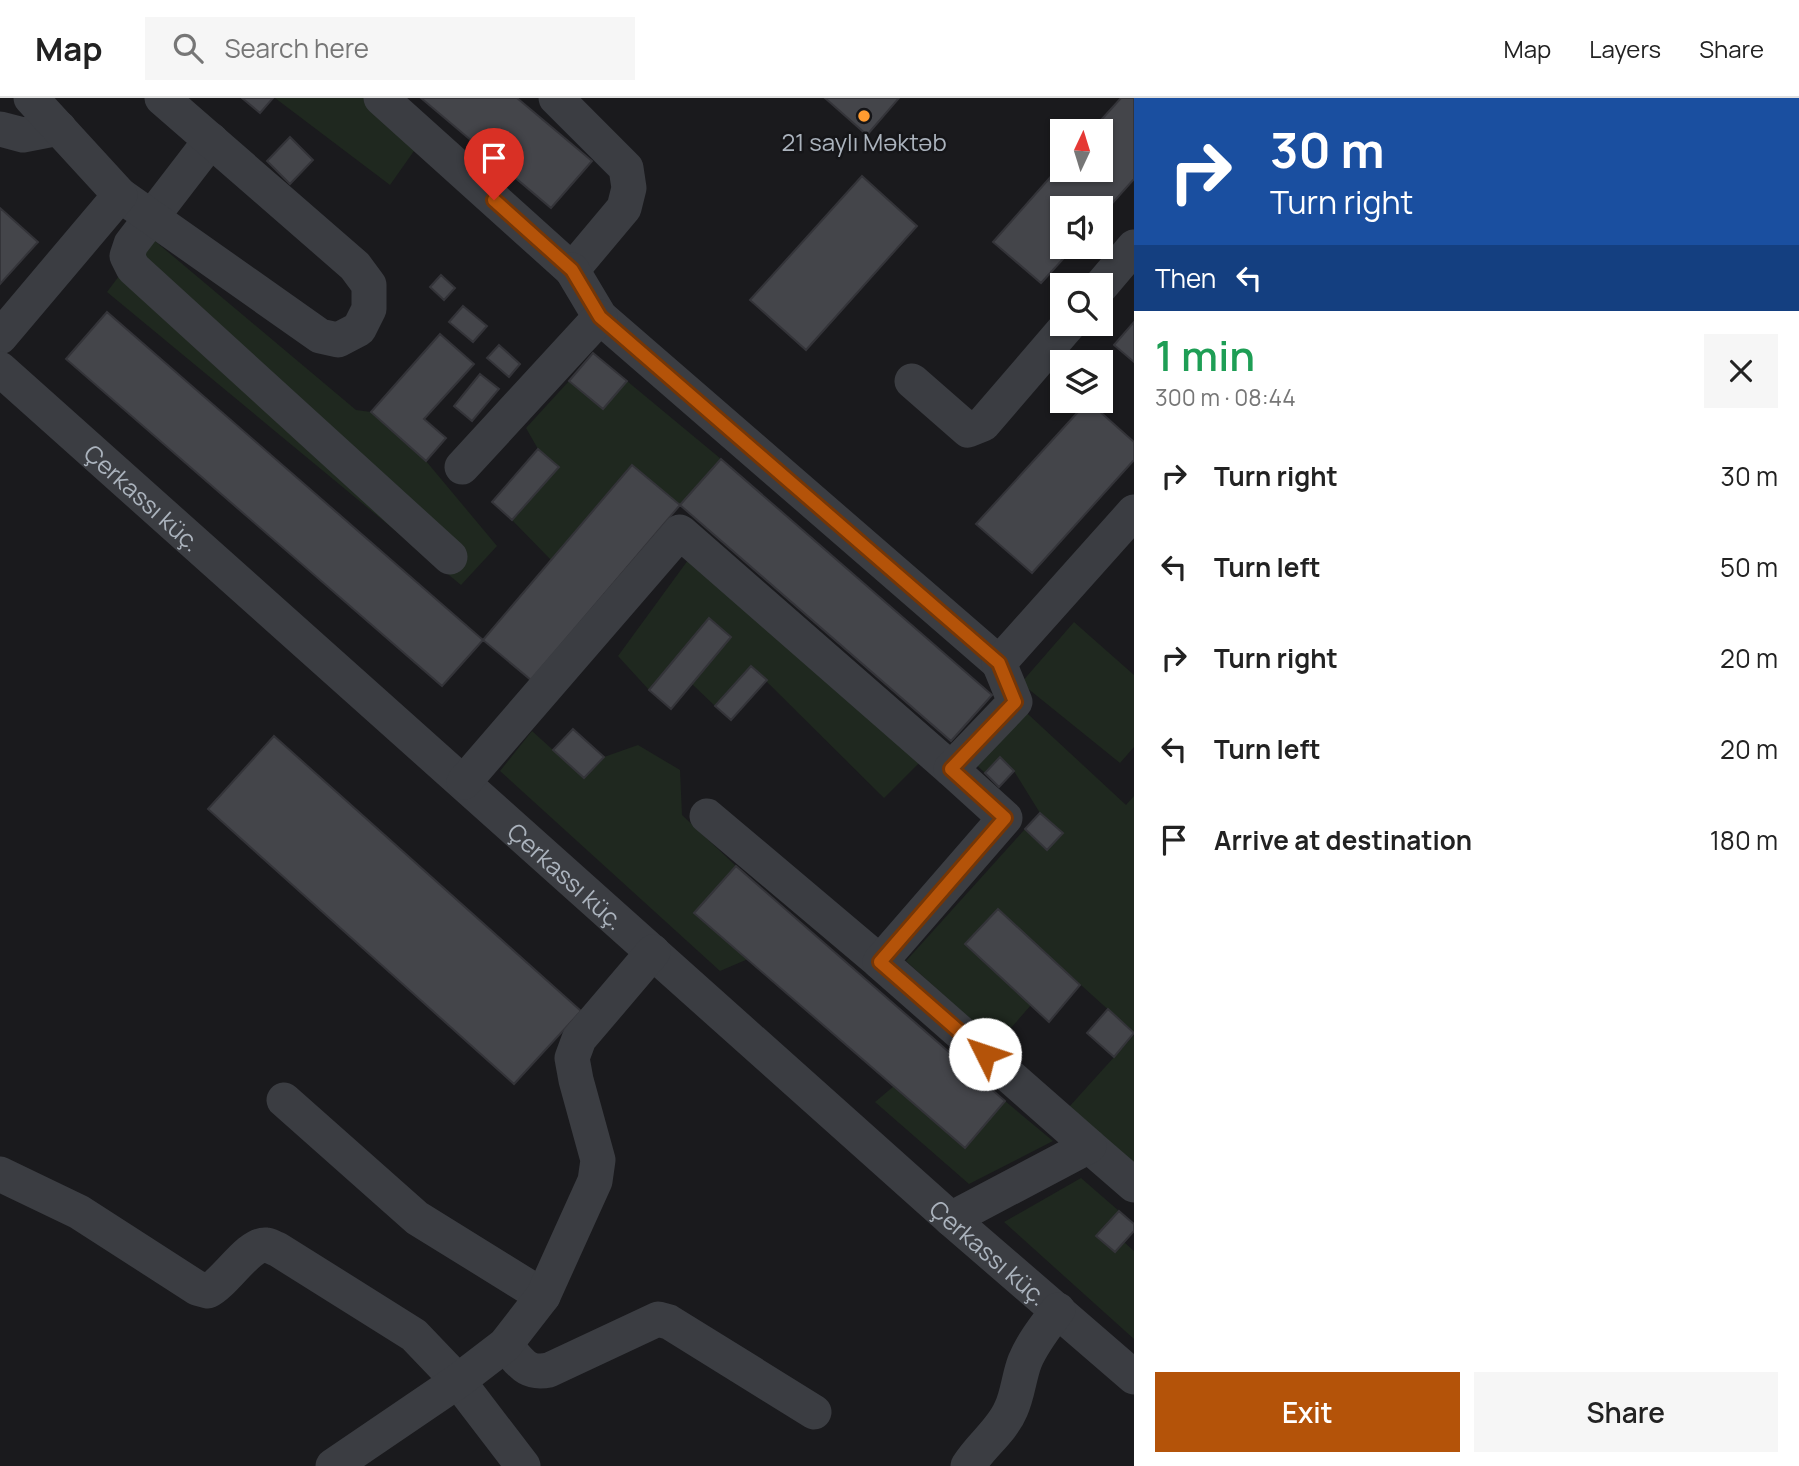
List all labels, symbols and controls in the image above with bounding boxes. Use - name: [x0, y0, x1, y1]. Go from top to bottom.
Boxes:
- search box: [145, 17, 635, 80]
- text: Map: [35, 26, 103, 71]
- icon: search: [169, 29, 207, 67]
- text: Search here: [225, 30, 369, 66]
- text: Map: [1504, 32, 1551, 65]
- text: Layers: [1589, 32, 1661, 65]
- text: Share: [1699, 32, 1764, 65]
- marker: 21 saylı Məktəb: [856, 108, 872, 124]
- text: 30 m: [1270, 116, 1385, 183]
- north arrow: [1050, 119, 1113, 182]
- map controls: [1050, 119, 1113, 413]
- place label: 21 saylı Məktəb: [781, 125, 947, 158]
- icon: right: [1155, 126, 1246, 217]
- pin: [464, 128, 524, 200]
- icon: arrive: [475, 139, 513, 177]
- text: Turn right: [1270, 180, 1413, 224]
- button: sound: [1050, 196, 1113, 259]
- icon: left: [1230, 259, 1268, 297]
- text: Then: [1155, 260, 1216, 296]
- button: search: [1050, 273, 1113, 336]
- text: 1 min: [1155, 326, 1255, 384]
- button: close: [1704, 334, 1778, 408]
- button: layers: [1050, 350, 1113, 413]
- text: 300 m · 08:44: [1155, 381, 1296, 413]
- street label: Çerkassı küç.: [78, 436, 209, 558]
- icon: right: [1155, 457, 1193, 495]
- text: Turn right: [1214, 458, 1338, 494]
- text: 30 m: [1721, 458, 1778, 494]
- icon: left: [1155, 548, 1193, 586]
- text: Turn left: [1214, 549, 1321, 585]
- text: 50 m: [1720, 549, 1778, 585]
- icon: right: [1155, 639, 1193, 677]
- text: Turn right: [1214, 640, 1338, 676]
- text: 20 m: [1720, 640, 1778, 676]
- icon: left: [1155, 730, 1193, 768]
- text: Turn left: [1214, 731, 1321, 767]
- text: 20 m: [1720, 731, 1778, 767]
- street label: Çerkassı küç.: [501, 815, 632, 936]
- icon: arrive: [1155, 821, 1193, 859]
- text: Arrive at destination: [1214, 822, 1472, 858]
- text: 180 m: [1710, 822, 1778, 858]
- position arrow: [948, 1017, 1022, 1091]
- street label: Çerkassı küç.: [923, 1192, 1055, 1312]
- button: Exit: [1155, 1372, 1460, 1452]
- button: Share: [1474, 1372, 1778, 1452]

